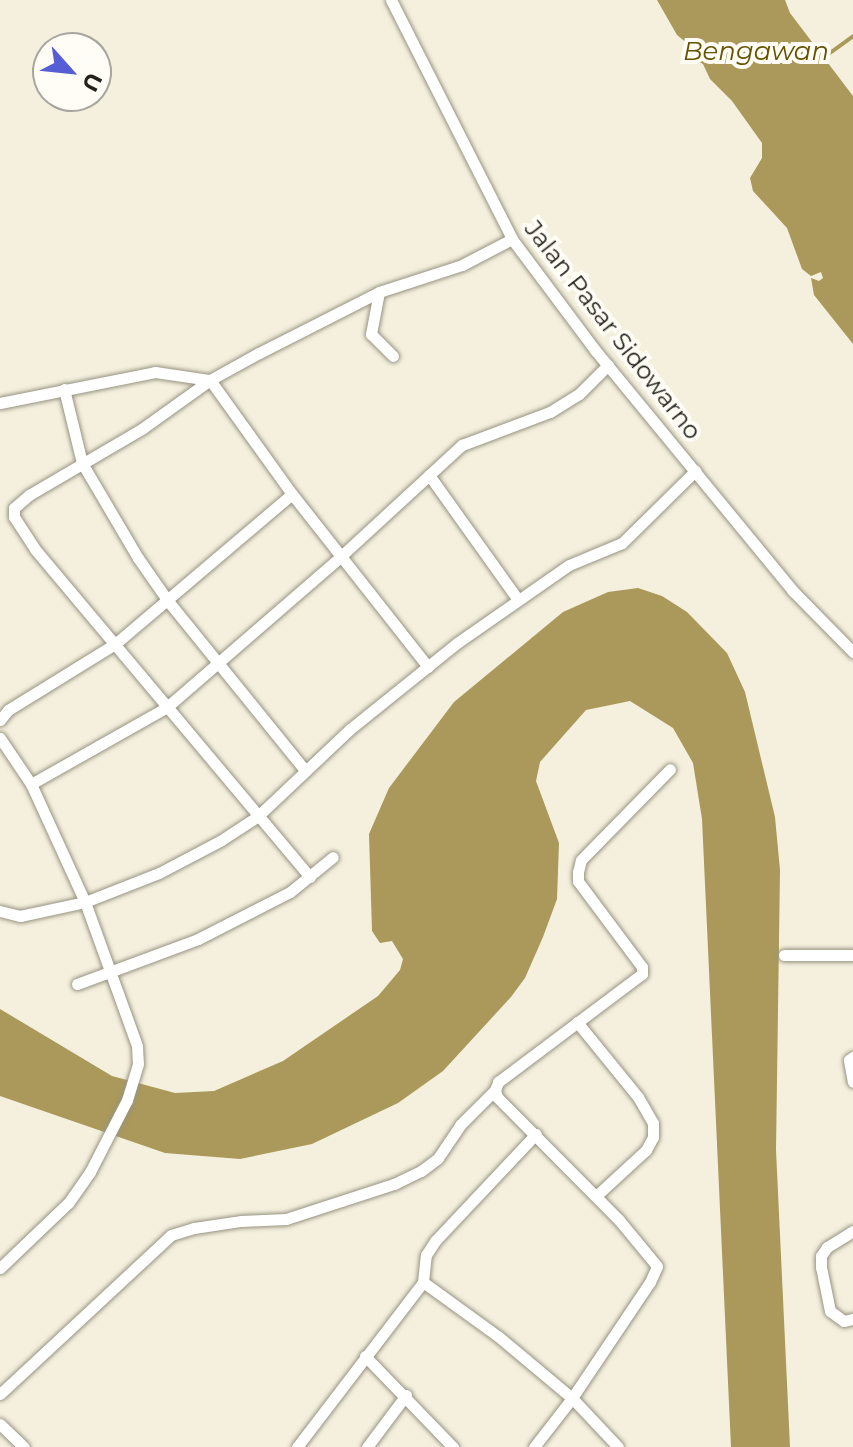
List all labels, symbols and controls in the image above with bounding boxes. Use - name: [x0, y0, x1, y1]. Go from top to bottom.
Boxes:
- north arrow: [32, 32, 112, 112]
- water label: Bengawan: [683, 36, 829, 68]
- text: U: [76, 68, 108, 96]
- street label: Jalan Pasar Sidowarno: [519, 215, 707, 445]

